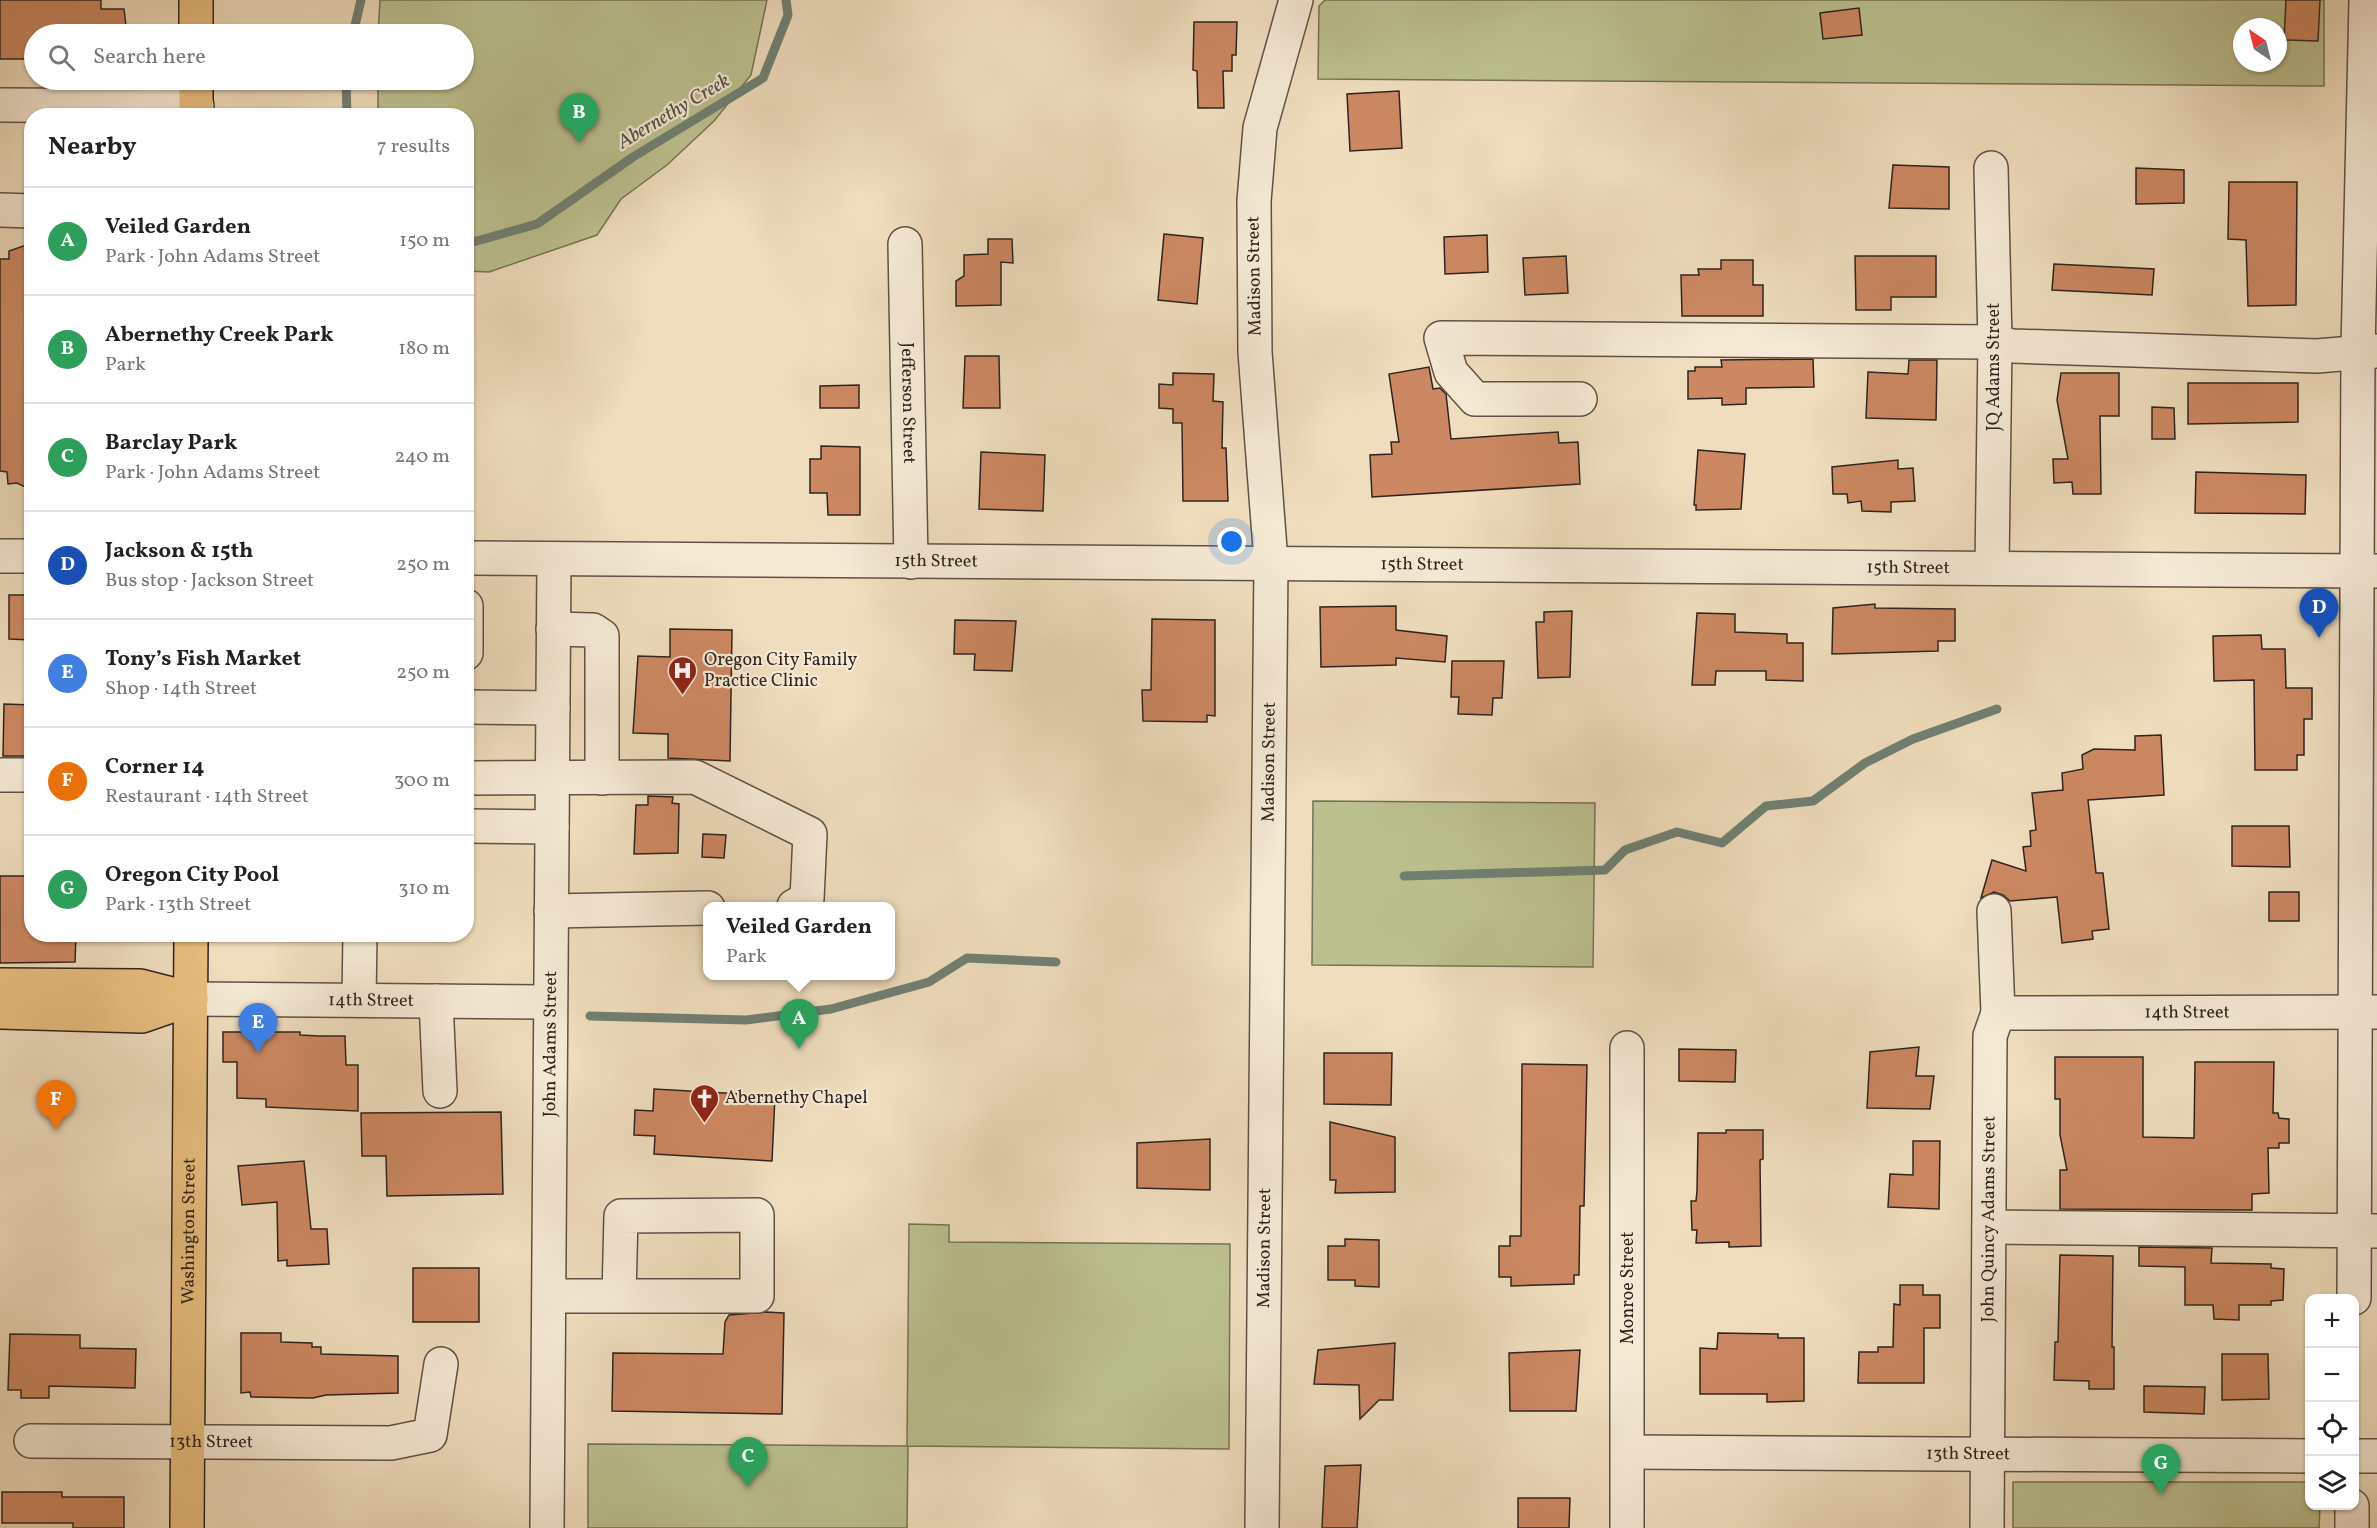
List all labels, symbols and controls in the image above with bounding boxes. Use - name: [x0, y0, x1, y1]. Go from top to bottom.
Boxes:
- north arrow: [2233, 18, 2287, 72]
- search box: [24, 24, 474, 90]
- icon: search: [45, 41, 78, 74]
- text: Search here: [93, 42, 206, 73]
- water label: Abernethy Creek: [612, 67, 736, 157]
- pin: B: [560, 94, 598, 143]
- text: Nearby: [48, 129, 137, 165]
- text: 7 results: [377, 133, 450, 161]
- text: Veiled Garden: [105, 212, 251, 243]
- street label: Madison Street: [1241, 216, 1269, 336]
- text: A: [60, 227, 75, 255]
- text: 150 m: [399, 227, 450, 255]
- text: Park · John Adams Street: [105, 243, 320, 271]
- street label: JQ Adams Street: [1982, 303, 2007, 431]
- text: Abernethy Creek Park: [105, 320, 334, 351]
- text: B: [61, 335, 74, 363]
- text: 180 m: [398, 335, 450, 363]
- street label: Jefferson Street: [894, 342, 922, 464]
- text: Park: [105, 351, 146, 379]
- text: Barclay Park: [105, 428, 237, 459]
- text: C: [61, 443, 74, 471]
- text: 240 m: [395, 443, 450, 471]
- text: Park · John Adams Street: [105, 459, 320, 487]
- your location: [1217, 527, 1246, 556]
- text: Jackson & 15th: [105, 536, 253, 567]
- street label: 15th Street: [894, 548, 978, 574]
- text: D: [60, 551, 75, 579]
- text: 250 m: [396, 551, 450, 579]
- street label: 15th Street: [1380, 552, 1464, 577]
- street label: 15th Street: [1866, 555, 1950, 581]
- text: Bus stop · Jackson Street: [105, 567, 314, 595]
- pin: D: [2300, 588, 2338, 638]
- text: Tony’s Fish Market: [105, 644, 301, 675]
- place label: Oregon City Family Practice Clinic: [704, 648, 858, 694]
- hospital icon: Oregon City Family Practice Clinic: [667, 654, 699, 696]
- text: E: [61, 659, 74, 687]
- text: 250 m: [396, 659, 450, 687]
- text: Shop · 14th Street: [105, 675, 257, 703]
- street label: Madison Street: [1256, 702, 1282, 822]
- text: Corner 14: [105, 752, 205, 783]
- text: F: [62, 767, 73, 795]
- text: 300 m: [394, 767, 450, 795]
- text: Restaurant · 14th Street: [105, 783, 309, 811]
- text: Oregon City Pool: [105, 860, 279, 891]
- text: G: [60, 875, 75, 903]
- text: 310 m: [398, 875, 450, 903]
- text: Park · 13th Street: [105, 891, 251, 919]
- popup: [703, 902, 895, 980]
- text: Veiled Garden: [726, 912, 872, 943]
- text: Park: [726, 943, 767, 971]
- street label: John Adams Street: [537, 971, 564, 1117]
- street label: 14th Street: [328, 988, 414, 1013]
- pin: A: [780, 1000, 818, 1049]
- street label: 14th Street: [2144, 1000, 2230, 1025]
- pin: E: [238, 1004, 278, 1053]
- pin: F: [36, 1080, 76, 1130]
- church icon: Abernethy Chapel: [688, 1082, 720, 1124]
- place label: Abernethy Chapel: [725, 1086, 868, 1111]
- street label: John Quincy Adams Street: [1976, 1116, 2002, 1322]
- street label: Washington Street: [176, 1157, 202, 1305]
- street label: Madison Street: [1252, 1188, 1278, 1308]
- street label: Monroe Street: [1616, 1231, 1641, 1345]
- map controls: [2305, 1294, 2359, 1510]
- button: +: [2305, 1294, 2359, 1348]
- button: −: [2305, 1348, 2359, 1402]
- button: locate: [2305, 1402, 2359, 1456]
- street label: 13th Street: [169, 1429, 253, 1455]
- pin: C: [728, 1438, 768, 1487]
- street label: 13th Street: [1926, 1441, 2010, 1467]
- pin: G: [2142, 1444, 2180, 1494]
- button: layers: [2305, 1456, 2359, 1510]

